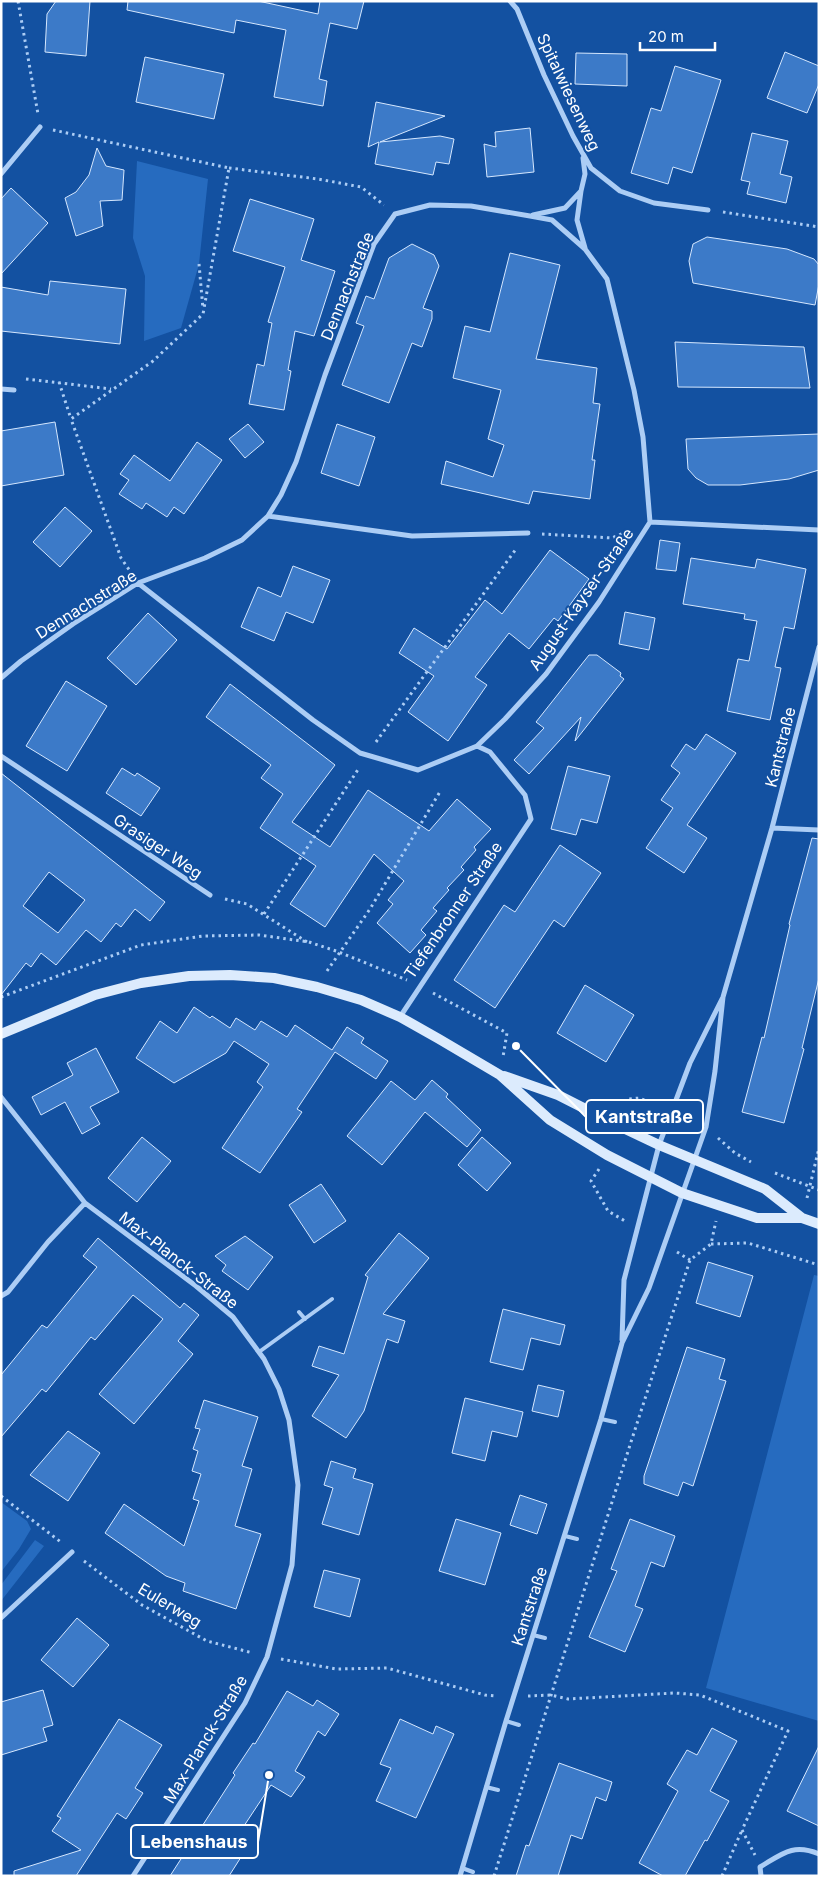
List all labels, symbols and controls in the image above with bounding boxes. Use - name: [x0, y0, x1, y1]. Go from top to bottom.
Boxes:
- scale bar: [640, 20, 715, 52]
- text: 20 m: [648, 27, 684, 46]
- street label: Spitalwiesenweg: [533, 30, 605, 154]
- street label: Dennachstraße: [316, 229, 378, 343]
- street label: August-Kayser-Straße: [524, 524, 638, 674]
- street label: Dennachstraße: [32, 565, 140, 643]
- street label: Kantstraße: [760, 705, 800, 789]
- street label: Grasiger Weg: [110, 809, 206, 883]
- street label: Tiefenbronner Straße: [400, 838, 506, 982]
- callout: Kantstraße: [586, 1100, 703, 1133]
- text: Kantstraße: [595, 1106, 693, 1127]
- street label: Max-Planck-Straße: [115, 1207, 243, 1313]
- street label: Kantstraße: [507, 1564, 551, 1648]
- street label: Eulerweg: [135, 1578, 205, 1632]
- street label: Max-Planck-Straße: [159, 1671, 251, 1807]
- callout: Lebenshaus: [131, 1825, 258, 1858]
- text: Lebenshaus: [140, 1831, 248, 1852]

